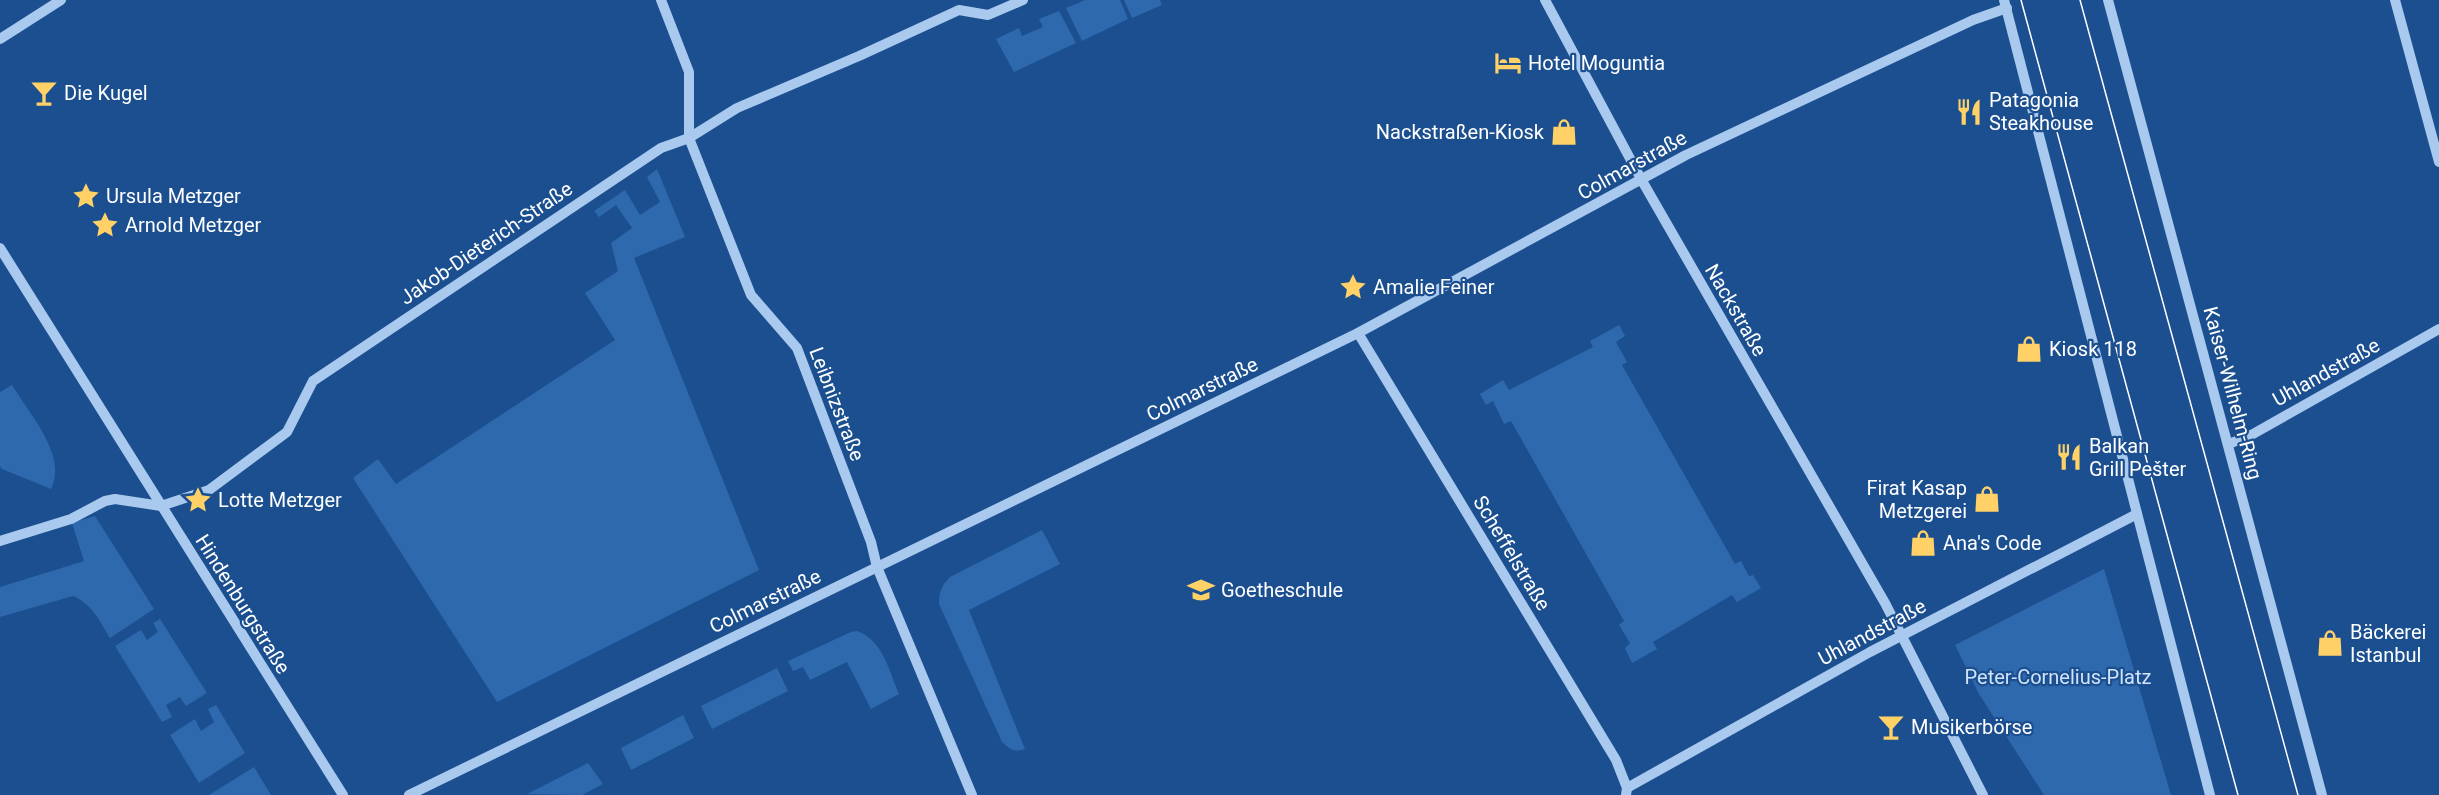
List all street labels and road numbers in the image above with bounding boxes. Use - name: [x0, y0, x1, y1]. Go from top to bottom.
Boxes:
- street label: Colmarstraße: [1573, 125, 1691, 205]
- street label: Jakob-Dieterich-Straße: [395, 176, 577, 310]
- street label: Nackstraße: [1700, 260, 1772, 360]
- street label: Kaiser-Wilhelm-Ring: [2198, 304, 2268, 482]
- street label: Uhlandstraße: [2268, 333, 2384, 411]
- street label: Leibnizstraße: [804, 344, 870, 464]
- street label: Colmarstraße: [1142, 352, 1262, 426]
- street label: Scheffelstraße: [1468, 491, 1556, 615]
- street label: Hindenburgstraße: [190, 530, 296, 678]
- street label: Colmarstraße: [705, 564, 825, 638]
- street label: Uhlandstraße: [1814, 594, 1930, 670]

